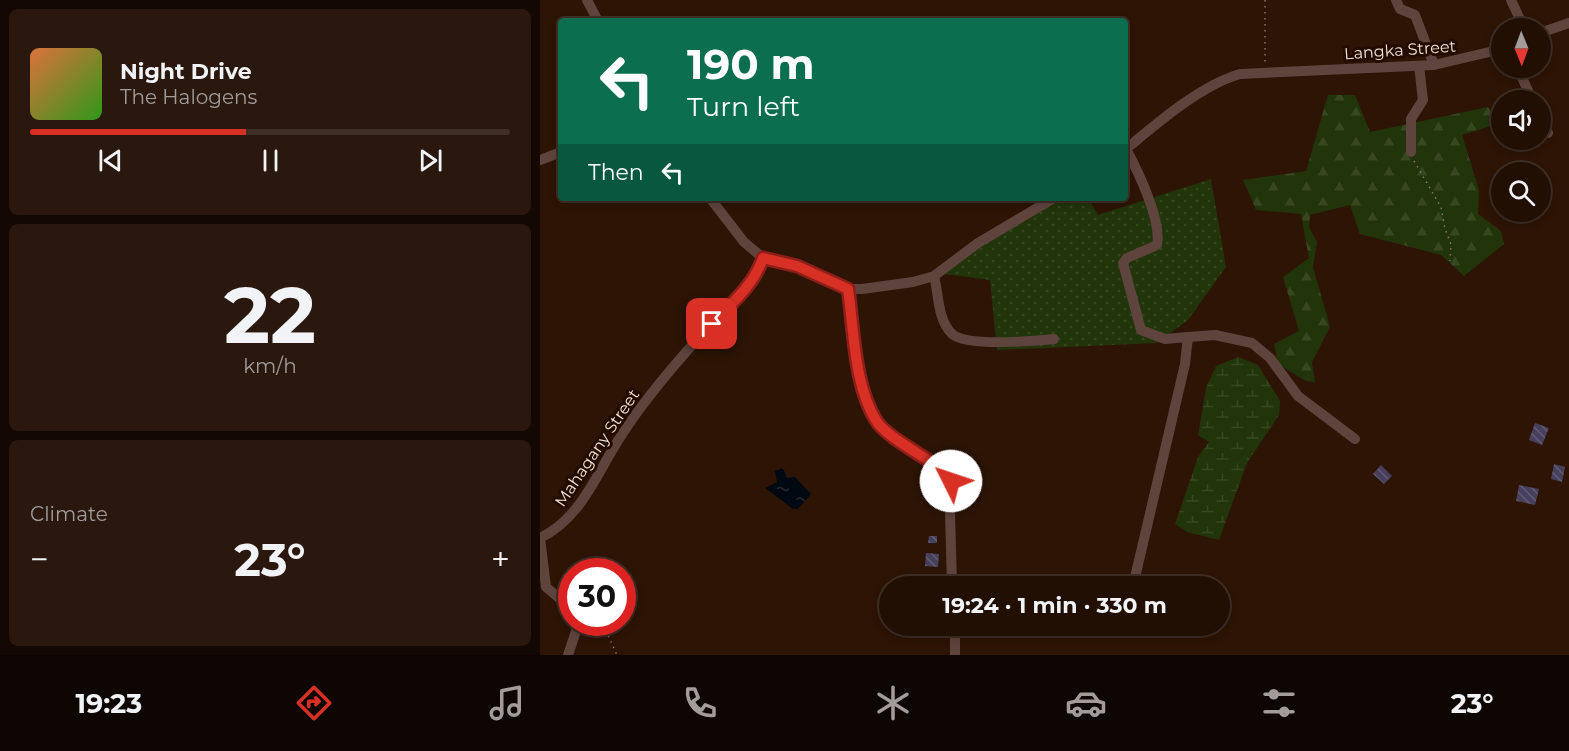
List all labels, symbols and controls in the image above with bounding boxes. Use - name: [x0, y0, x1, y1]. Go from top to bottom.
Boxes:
- north arrow: [1491, 18, 1551, 78]
- map controls: [1491, 18, 1551, 222]
- street label: Langka Street: [1343, 37, 1457, 63]
- text: 190 m: [687, 38, 815, 90]
- icon: left: [588, 42, 666, 120]
- text: Night Drive: [120, 58, 252, 85]
- text: The Halogens: [120, 85, 257, 109]
- text: Turn left: [687, 90, 800, 123]
- button: sound: [1491, 90, 1551, 150]
- icon: previous: [94, 144, 127, 177]
- icon: pause: [254, 144, 287, 177]
- icon: next: [414, 144, 447, 177]
- icon: left: [656, 156, 689, 189]
- text: Then: [588, 159, 644, 186]
- button: search: [1491, 162, 1551, 222]
- text: 22: [224, 267, 316, 363]
- pin: [686, 298, 737, 349]
- icon: arrive: [695, 307, 728, 340]
- text: km/h: [243, 354, 297, 378]
- street label: Mahagany Street: [551, 385, 643, 510]
- position arrow: [919, 449, 983, 513]
- text: Climate: [30, 502, 108, 526]
- text: 23°: [234, 532, 306, 587]
- text: −: [30, 539, 49, 579]
- text: +: [491, 539, 510, 579]
- speed limit sign: 30: [558, 558, 636, 636]
- text: 19:24 · 1 min · 330 m: [942, 592, 1167, 619]
- icon: directions: [293, 682, 335, 724]
- icon: music: [486, 682, 528, 724]
- icon: phone: [679, 682, 721, 724]
- icon: climate: [872, 682, 914, 724]
- icon: car: [1065, 682, 1107, 724]
- icon: filters: [1258, 682, 1300, 724]
- text: 19:23: [75, 687, 142, 720]
- text: 23°: [1451, 687, 1493, 720]

